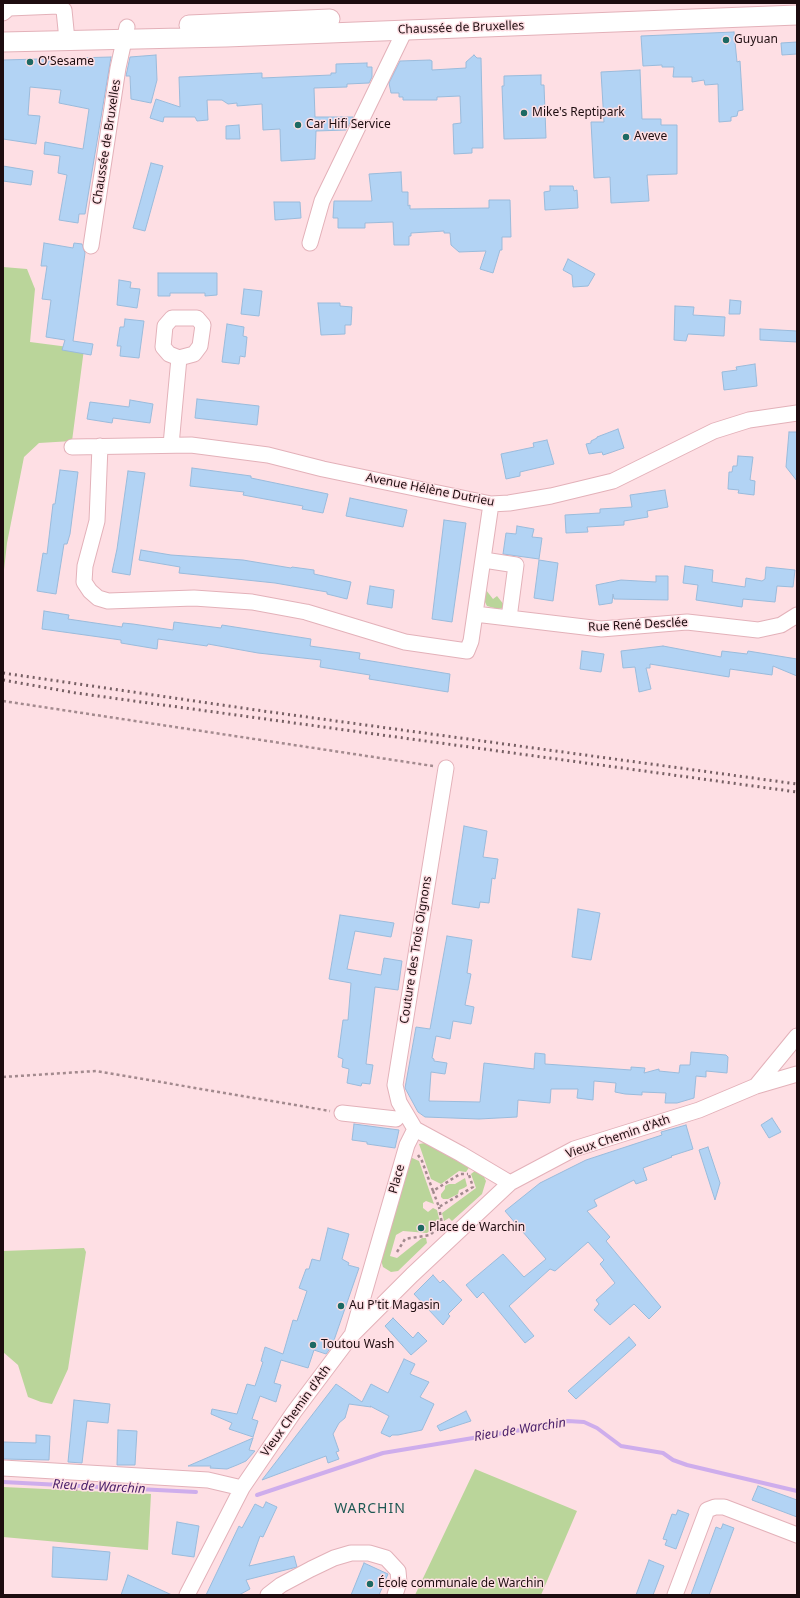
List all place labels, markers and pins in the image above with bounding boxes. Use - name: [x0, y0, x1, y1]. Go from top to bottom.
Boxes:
- place label: Guyuan: [734, 33, 778, 47]
- marker: Guyuan: [721, 35, 731, 45]
- place label: O'Sesame: [38, 55, 94, 69]
- marker: O'Sesame: [25, 57, 35, 67]
- place label: Mike's Reptipark: [532, 106, 625, 120]
- marker: Mike's Reptipark: [519, 108, 529, 118]
- place label: Car Hifi Service: [306, 118, 391, 132]
- marker: Car Hifi Service: [293, 120, 303, 130]
- place label: Aveve: [634, 130, 667, 144]
- marker: Aveve: [621, 132, 631, 142]
- place label: Place de Warchin: [429, 1221, 525, 1235]
- marker: Place de Warchin: [416, 1223, 426, 1233]
- place label: Au P'tit Magasin: [349, 1299, 440, 1313]
- marker: Au P'tit Magasin: [336, 1301, 346, 1311]
- place label: Toutou Wash: [321, 1338, 394, 1352]
- marker: Toutou Wash: [308, 1340, 318, 1350]
- place label: École communale de Warchin: [378, 1577, 544, 1591]
- marker: École communale de Warchin: [365, 1579, 375, 1589]

